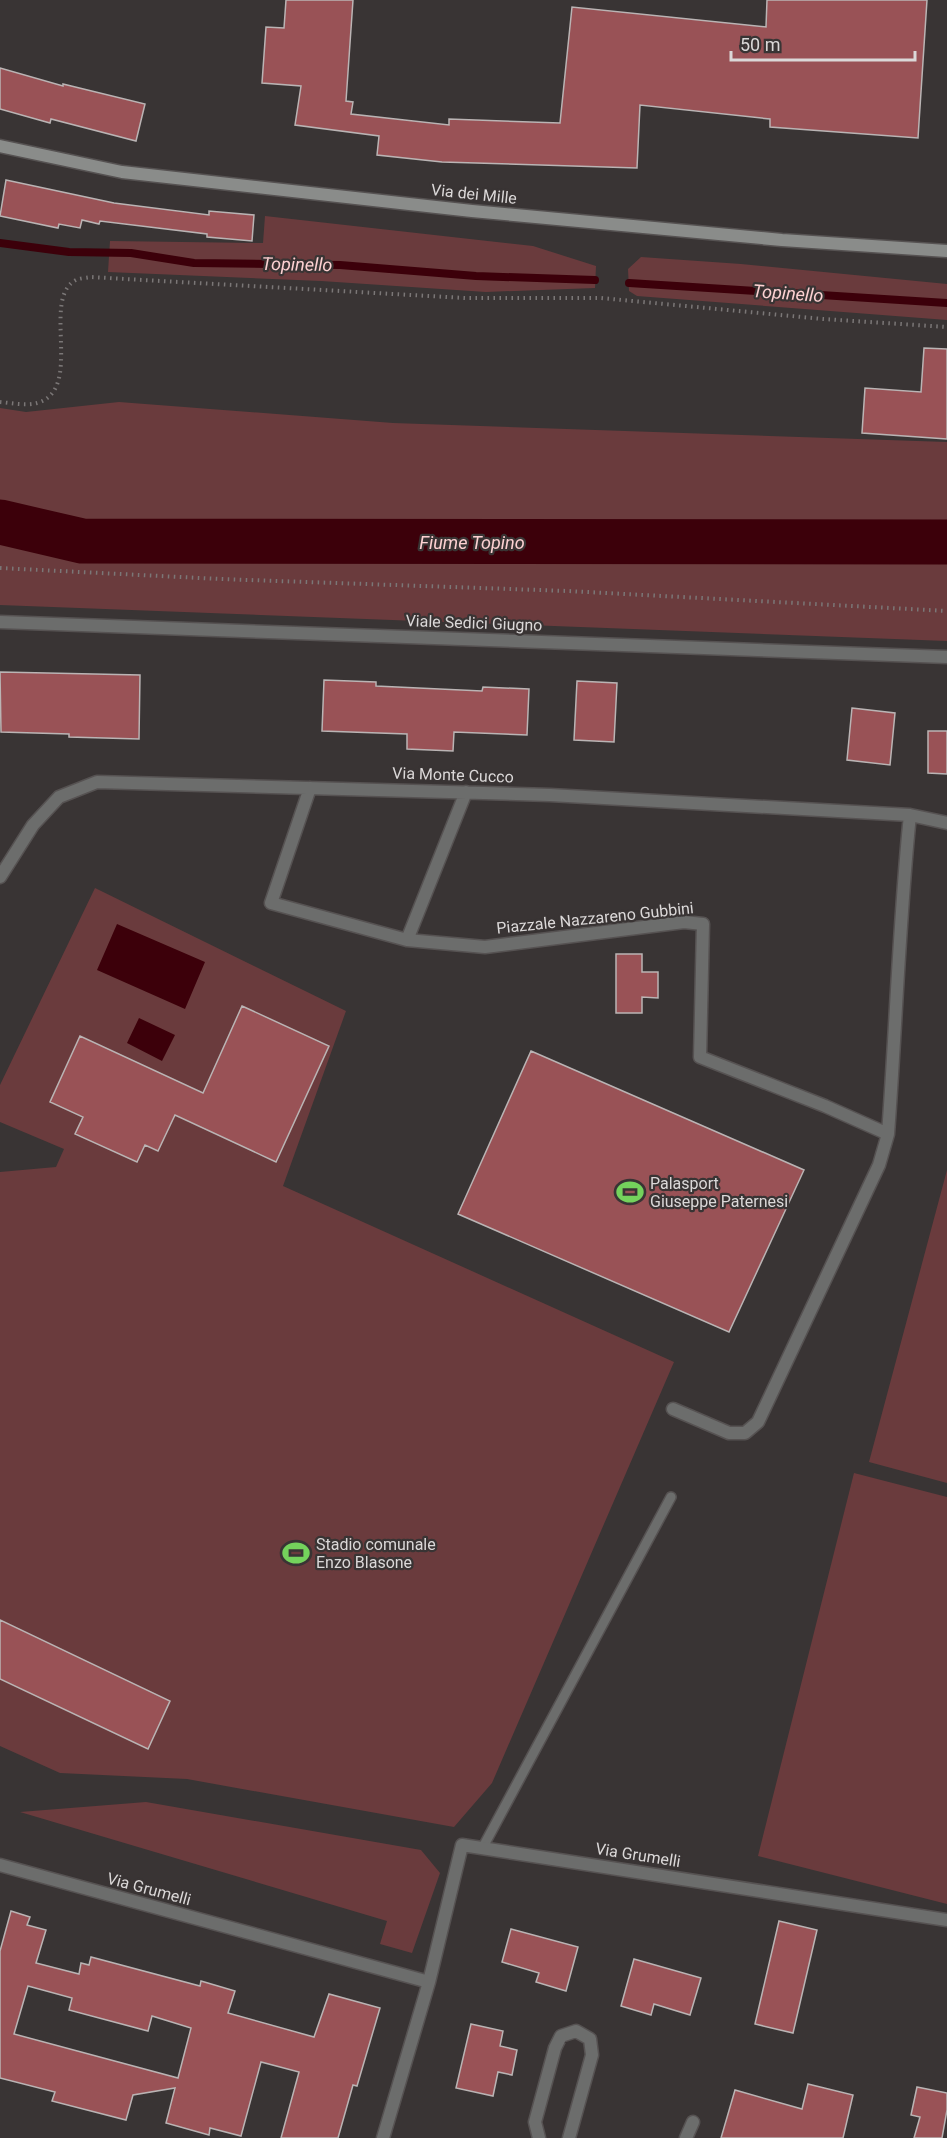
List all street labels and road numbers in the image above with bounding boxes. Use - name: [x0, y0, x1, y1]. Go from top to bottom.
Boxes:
- street label: Via dei Mille: [430, 180, 518, 208]
- street label: Viale Sedici Giugno: [405, 611, 543, 635]
- street label: Via Monte Cucco: [392, 763, 514, 787]
- street label: Piazzale Nazzareno Gubbini: [495, 898, 695, 938]
- street label: Via Grumelli: [594, 1839, 682, 1871]
- street label: Via Grumelli: [105, 1869, 193, 1909]

